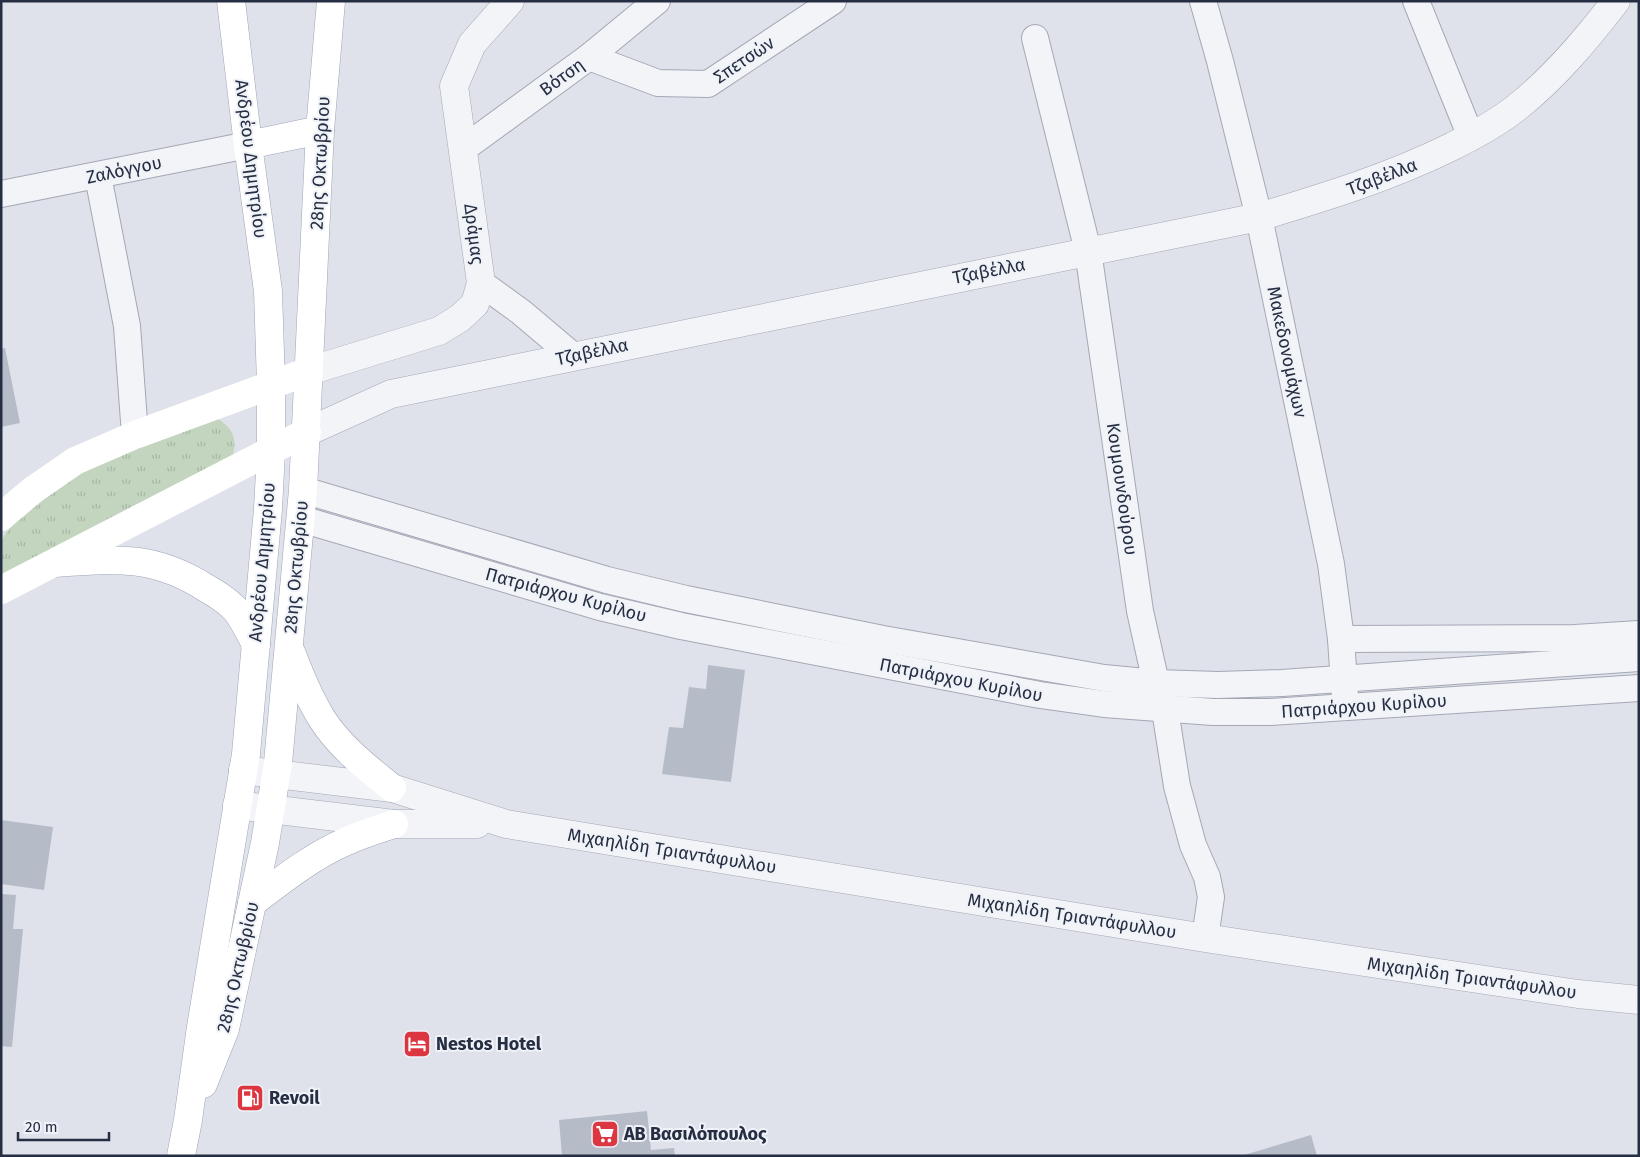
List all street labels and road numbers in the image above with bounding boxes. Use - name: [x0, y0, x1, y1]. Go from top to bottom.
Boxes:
- street label: Σπετσών: [709, 32, 779, 88]
- street label: Βότση: [535, 53, 589, 101]
- street label: Ανδρέου Δημητρίου: [230, 78, 272, 240]
- street label: 28ης Οκτωβρίου: [306, 96, 334, 230]
- street label: Ζαλόγγου: [84, 151, 164, 189]
- street label: Τζαβέλλα: [1344, 154, 1420, 200]
- street label: Δράμας: [459, 202, 489, 266]
- street label: Τζαβέλλα: [951, 253, 1027, 289]
- street label: Μακεδονομάχων: [1262, 284, 1312, 420]
- street label: Τζαβέλλα: [554, 334, 630, 370]
- street label: Κουμουνδούρου: [1102, 421, 1142, 557]
- street label: Ανδρέου Δημητρίου: [244, 481, 280, 643]
- street label: 28ης Οκτωβρίου: [279, 499, 313, 635]
- street label: Πατριάρχου Κυρίλου: [483, 563, 649, 627]
- street label: Πατριάρχου Κυρίλου: [877, 653, 1045, 707]
- street label: Πατριάρχου Κυρίλου: [1280, 689, 1448, 723]
- street label: Μιχαηλίδη Τριαντάφυλλου: [566, 824, 778, 878]
- street label: Μιχαηλίδη Τριαντάφυλλου: [966, 889, 1178, 943]
- street label: 28ης Οκτωβρίου: [212, 899, 264, 1035]
- street label: Μιχαηλίδη Τριαντάφυλλου: [1366, 952, 1578, 1004]

